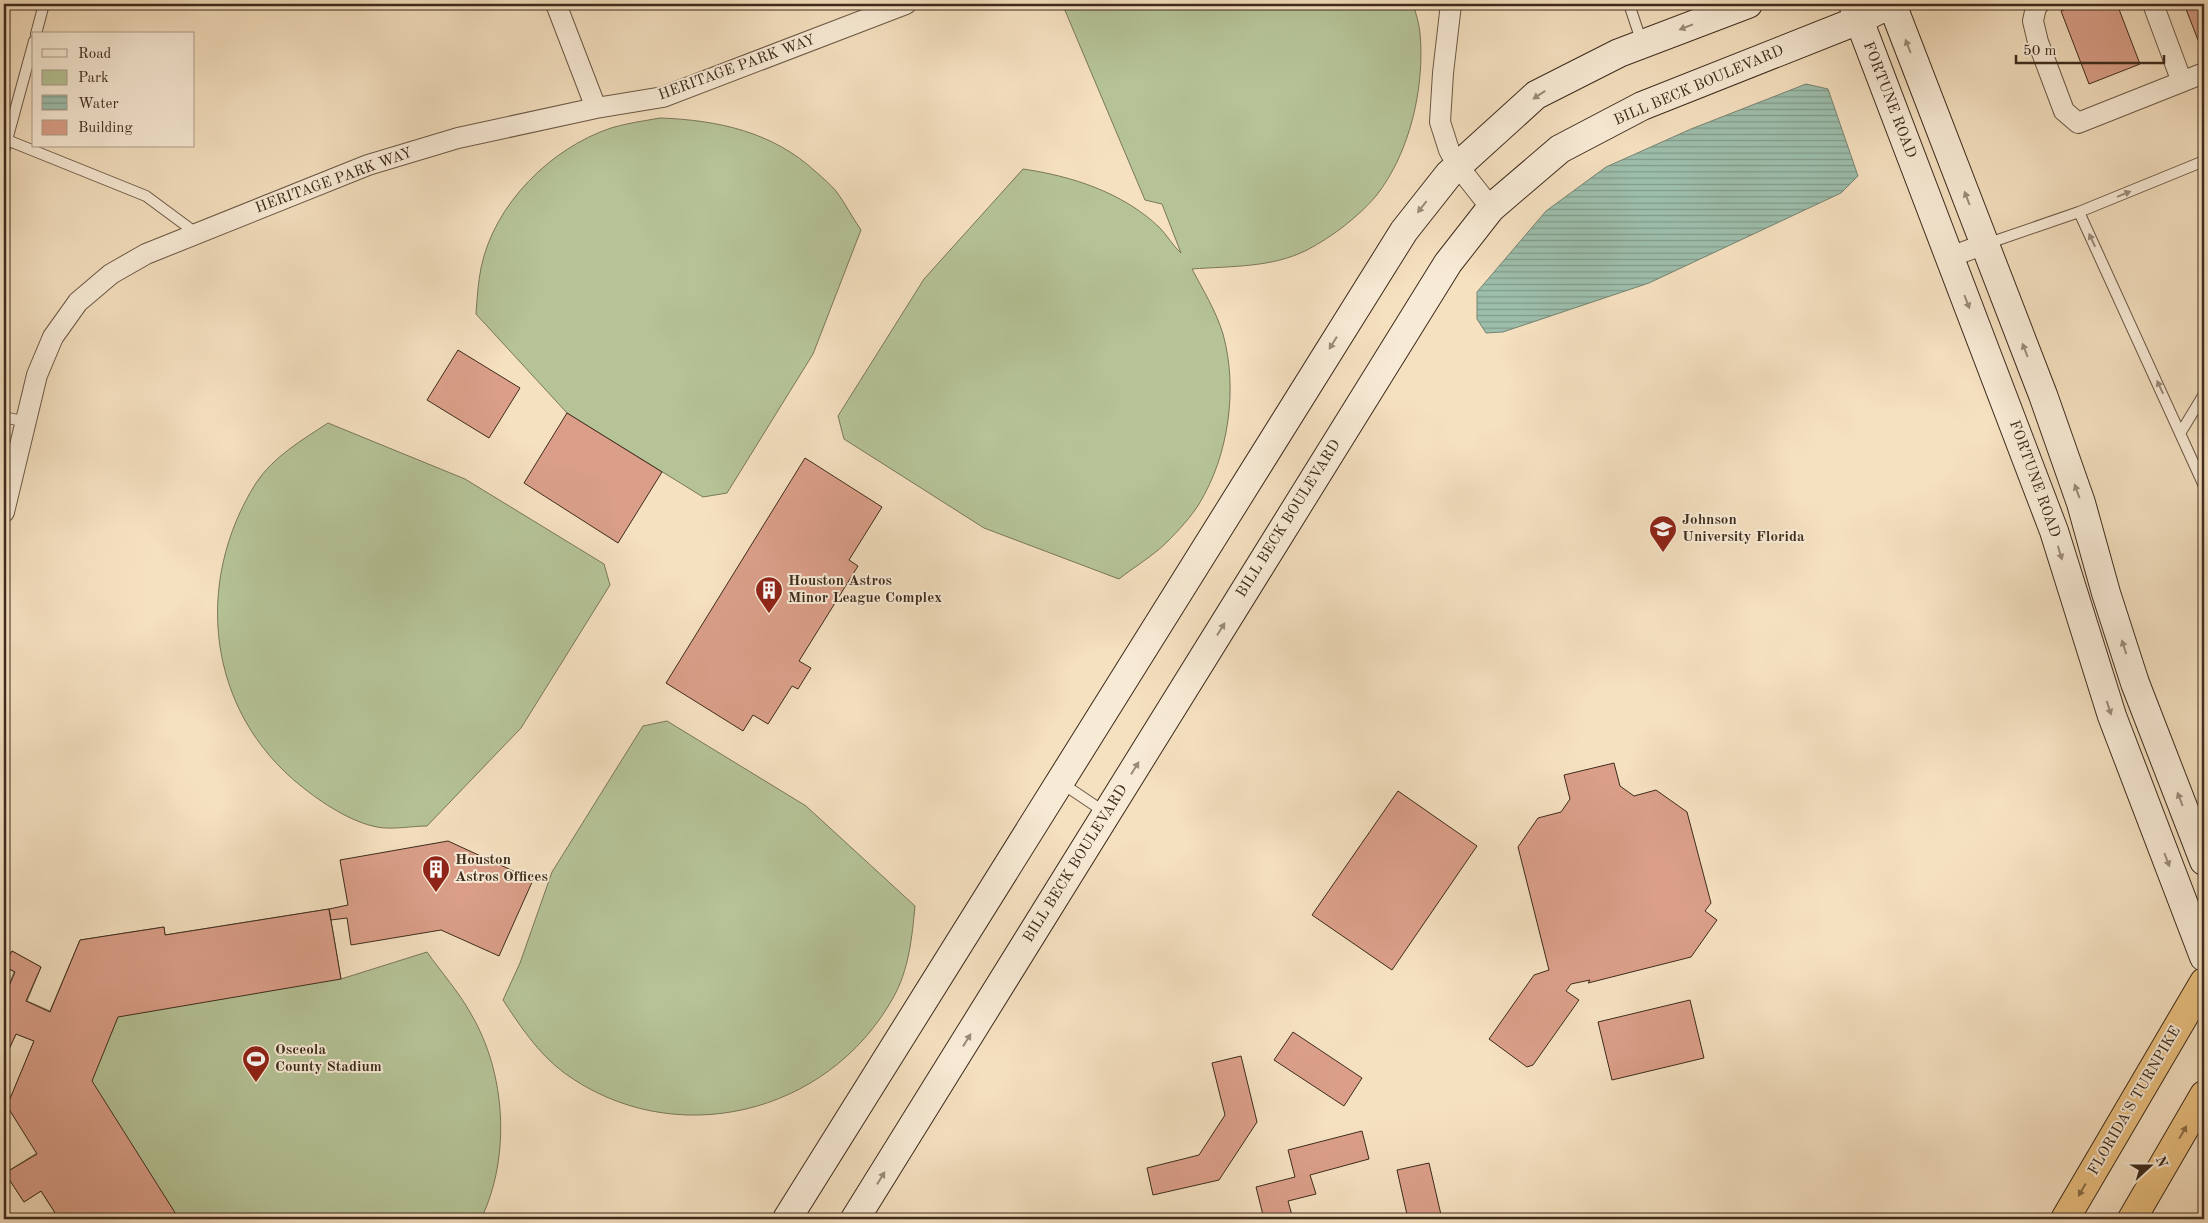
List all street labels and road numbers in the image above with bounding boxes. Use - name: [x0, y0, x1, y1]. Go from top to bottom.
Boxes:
- street label: HERITAGE PARK WAY: [657, 33, 817, 103]
- street label: FORTUNE ROAD: [1860, 40, 1918, 160]
- street label: BILL BECK BOULEVARD: [1612, 43, 1786, 129]
- street label: HERITAGE PARK WAY: [254, 146, 414, 216]
- street label: FORTUNE ROAD: [2006, 418, 2062, 540]
- street label: BILL BECK BOULEVARD: [1234, 438, 1344, 600]
- street label: BILL BECK BOULEVARD: [1021, 783, 1131, 945]
- street label: FLORIDA'S TURNPIKE: [2085, 1023, 2185, 1179]

